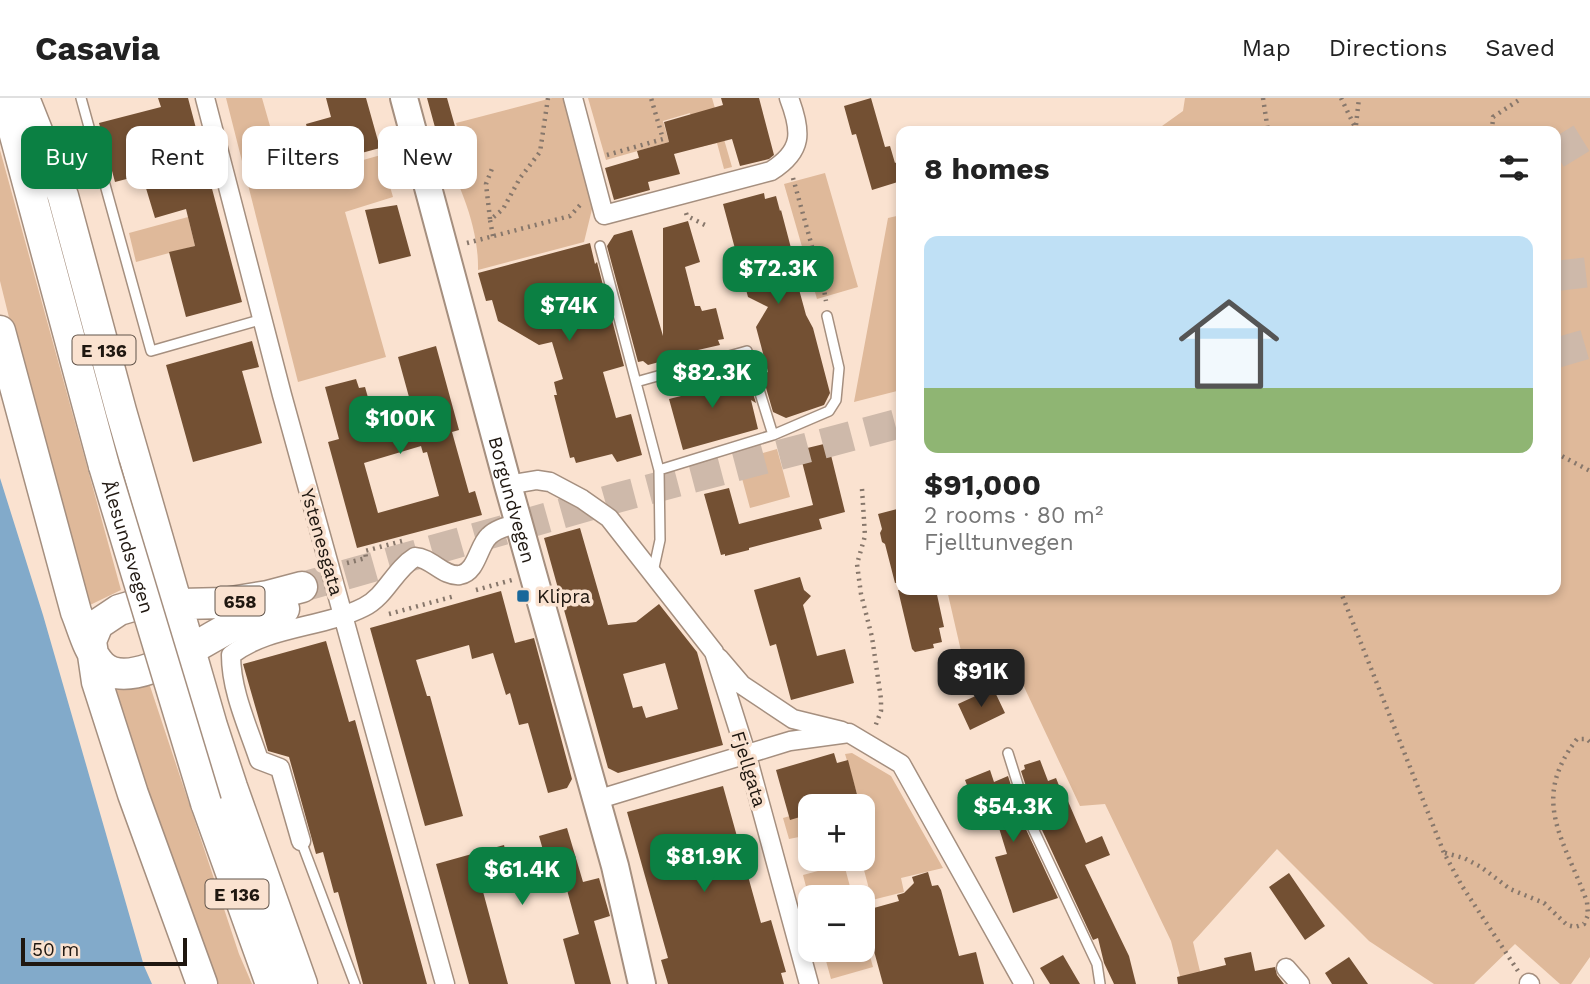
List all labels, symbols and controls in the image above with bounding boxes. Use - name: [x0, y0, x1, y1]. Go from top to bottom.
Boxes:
- text: Casavia: [35, 29, 160, 68]
- text: Map: [1242, 34, 1291, 62]
- text: Directions: [1329, 34, 1447, 62]
- text: Saved: [1485, 34, 1555, 62]
- chip: Buy: [21, 126, 112, 189]
- chip: Rent: [126, 126, 228, 189]
- chip: Filters: [242, 126, 364, 189]
- chip: New: [378, 126, 477, 189]
- icon: filters: [1495, 149, 1533, 187]
- text: 8 homes: [924, 151, 1050, 186]
- pin: $72.3K: [721, 246, 835, 306]
- text: $72.3K: [739, 255, 817, 282]
- icon: home: [1166, 281, 1292, 407]
- pin: $74K: [528, 284, 610, 343]
- text: $74K: [540, 292, 598, 319]
- road number: E 136: [72, 336, 136, 364]
- pin: $82.3K: [655, 350, 769, 410]
- text: $82.3K: [672, 359, 752, 386]
- pin: $100K: [351, 396, 449, 456]
- text: $100K: [365, 405, 435, 432]
- street label: Borgundvegen: [484, 434, 541, 566]
- text: $91,000: [924, 467, 1041, 502]
- street label: Ålesundsvegen: [97, 477, 159, 616]
- street label: Ystenesgata: [296, 486, 348, 598]
- text: 2 rooms · 80 m²: [924, 502, 1103, 529]
- text: Fjelltunvegen: [924, 529, 1074, 556]
- place label: Klipra: [537, 585, 591, 608]
- road number: 658: [216, 587, 264, 616]
- marker: Klipra: [515, 588, 531, 604]
- pin: $91K: [940, 650, 1022, 709]
- text: $91K: [954, 658, 1008, 685]
- street label: Fjellgata: [727, 728, 772, 810]
- pin: $54.3K: [956, 784, 1070, 844]
- text: $54.3K: [973, 793, 1053, 820]
- map controls: [798, 794, 875, 962]
- button: +: [798, 794, 875, 871]
- pin: $81.9K: [647, 834, 761, 894]
- text: $81.9K: [666, 843, 742, 870]
- pin: $61.4K: [465, 848, 579, 907]
- text: $61.4K: [484, 856, 560, 883]
- road number: E 136: [205, 880, 268, 908]
- button: −: [798, 885, 875, 962]
- scale bar: [21, 935, 187, 967]
- text: 50 m: [32, 938, 79, 961]

